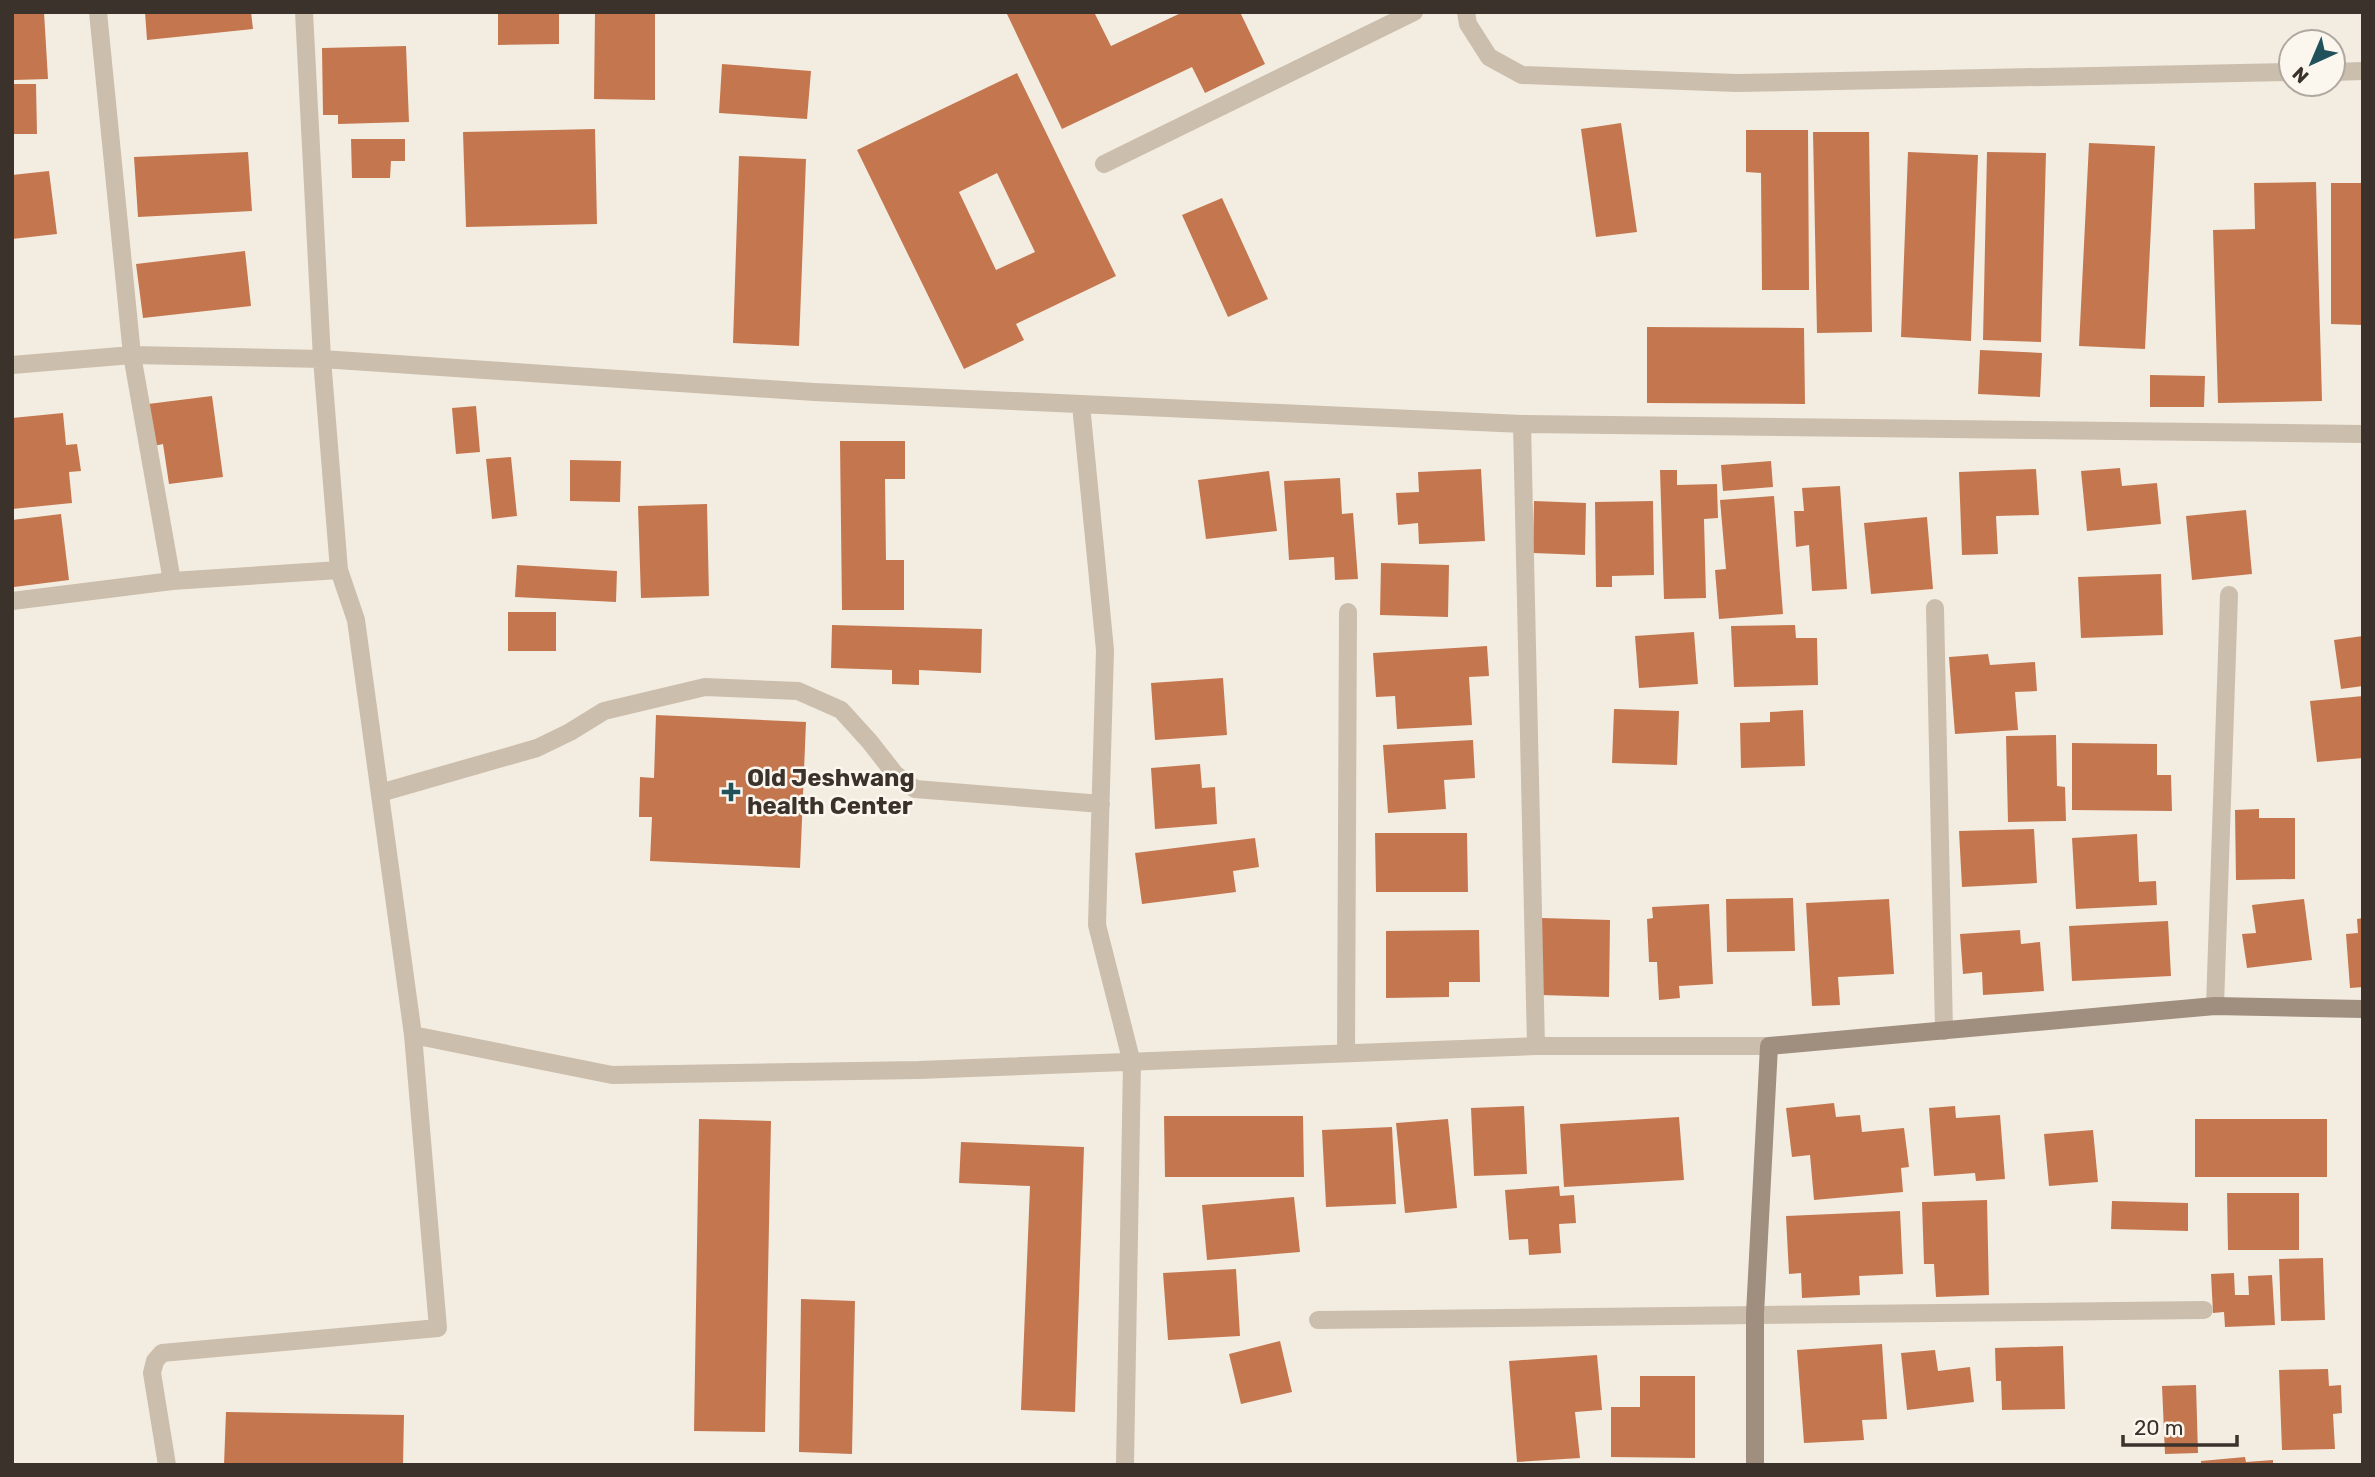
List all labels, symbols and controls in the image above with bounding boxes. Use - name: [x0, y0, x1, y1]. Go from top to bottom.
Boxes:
- north arrow: [2277, 28, 2347, 98]
- text: N: [2288, 62, 2313, 88]
- place label: Old Jeshwang health Center: [747, 764, 915, 820]
- marker: Old Jeshwang health Center: [721, 782, 741, 802]
- scale bar: [2123, 1404, 2237, 1448]
- text: 20 m: [2134, 1415, 2183, 1440]

